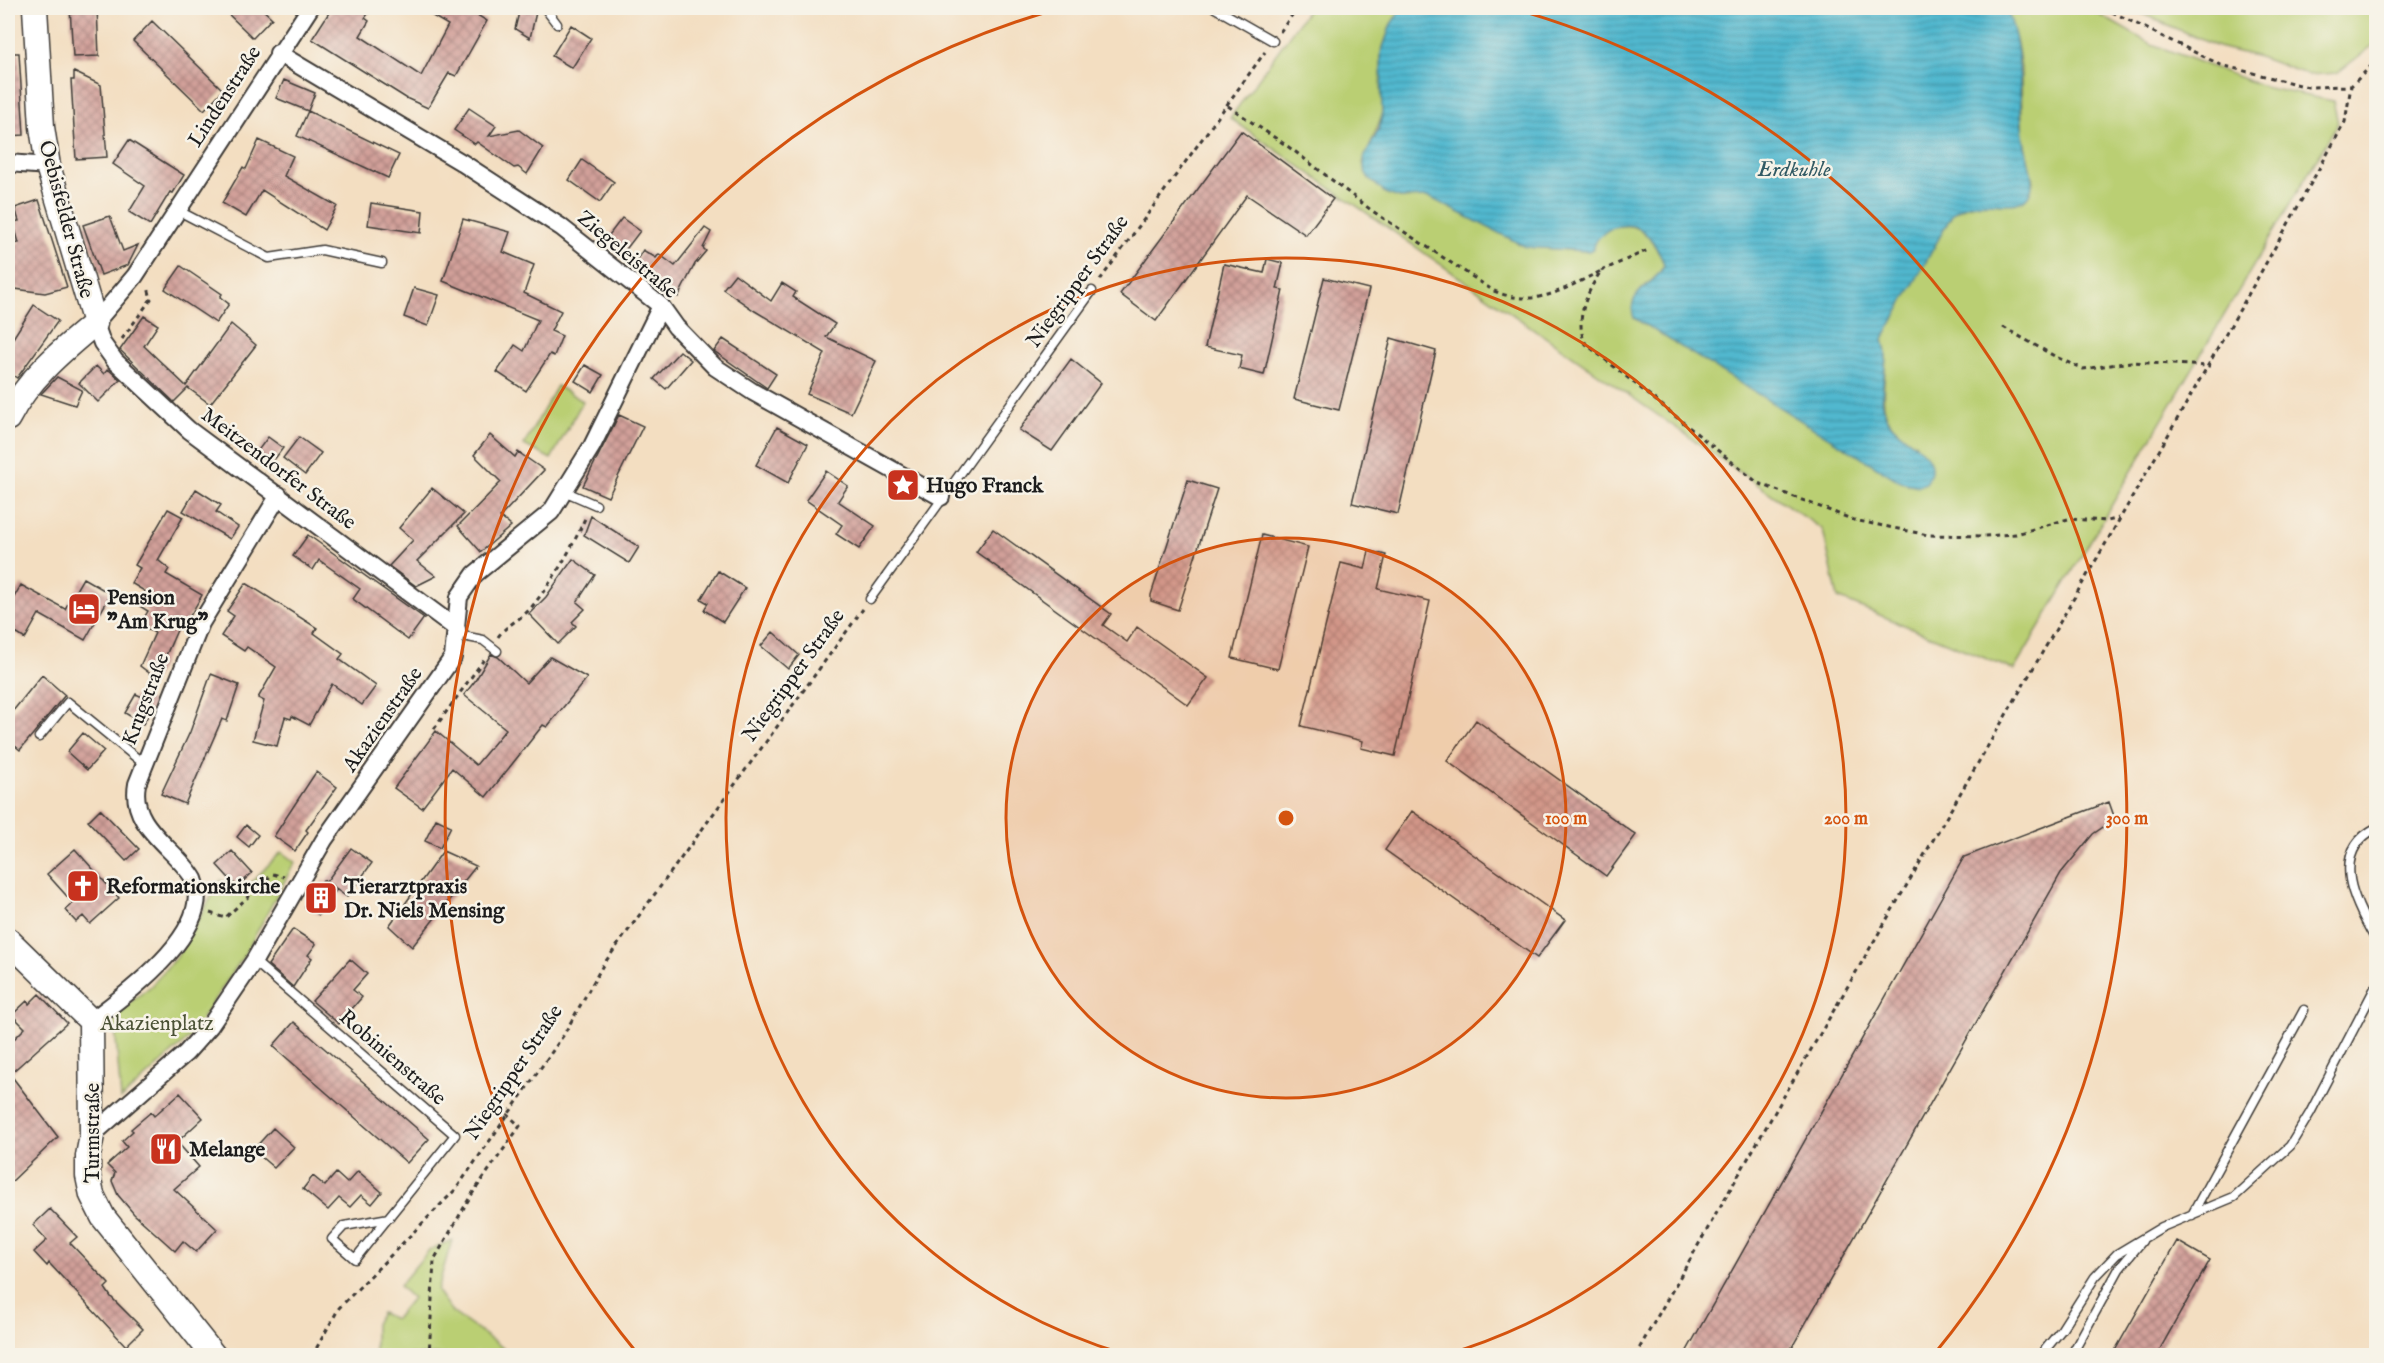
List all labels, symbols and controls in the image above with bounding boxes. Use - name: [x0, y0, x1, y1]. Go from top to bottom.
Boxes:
- street label: Lindenstraße: [182, 41, 268, 153]
- street label: Oebisfelder Straße: [31, 137, 100, 302]
- water label: Erdkuhle: [1757, 156, 1831, 184]
- street label: Ziegeleistraße: [571, 205, 683, 305]
- street label: Niegripper Straße: [1021, 210, 1136, 354]
- street label: Meitzendorfer Straße: [195, 402, 361, 537]
- place icon: Hugo Franck: [885, 467, 921, 503]
- place label: Hugo Franck: [926, 473, 1044, 500]
- place label: Pension "Am Krug": [107, 585, 209, 636]
- hotel icon: Pension "Am Krug": [66, 591, 102, 627]
- street label: Niegripper Straße: [737, 604, 852, 748]
- street label: Krugstraße: [116, 649, 177, 750]
- street label: Akazienstraße: [336, 662, 430, 779]
- centre of rings: [1276, 808, 1296, 828]
- text: 100 m: [1545, 808, 1587, 831]
- text: 200 m: [1824, 808, 1868, 831]
- text: 300 m: [2106, 808, 2148, 831]
- church icon: Reformationskirche: [65, 868, 101, 904]
- place label: Reformationskirche: [106, 874, 281, 901]
- place label: Tierarztpraxis Dr. Niels Mensing: [343, 874, 505, 925]
- building icon: Tierarztpraxis Dr. Niels Mensing: [303, 880, 339, 916]
- street label: Niegripper Straße: [459, 1000, 570, 1146]
- street label: Robinienstraße: [333, 1004, 451, 1112]
- park label: Akazienplatz: [99, 1011, 214, 1038]
- street label: Turmstraße: [80, 1083, 107, 1183]
- restaurant icon: Melange: [148, 1131, 184, 1167]
- place label: Melange: [189, 1137, 266, 1164]

